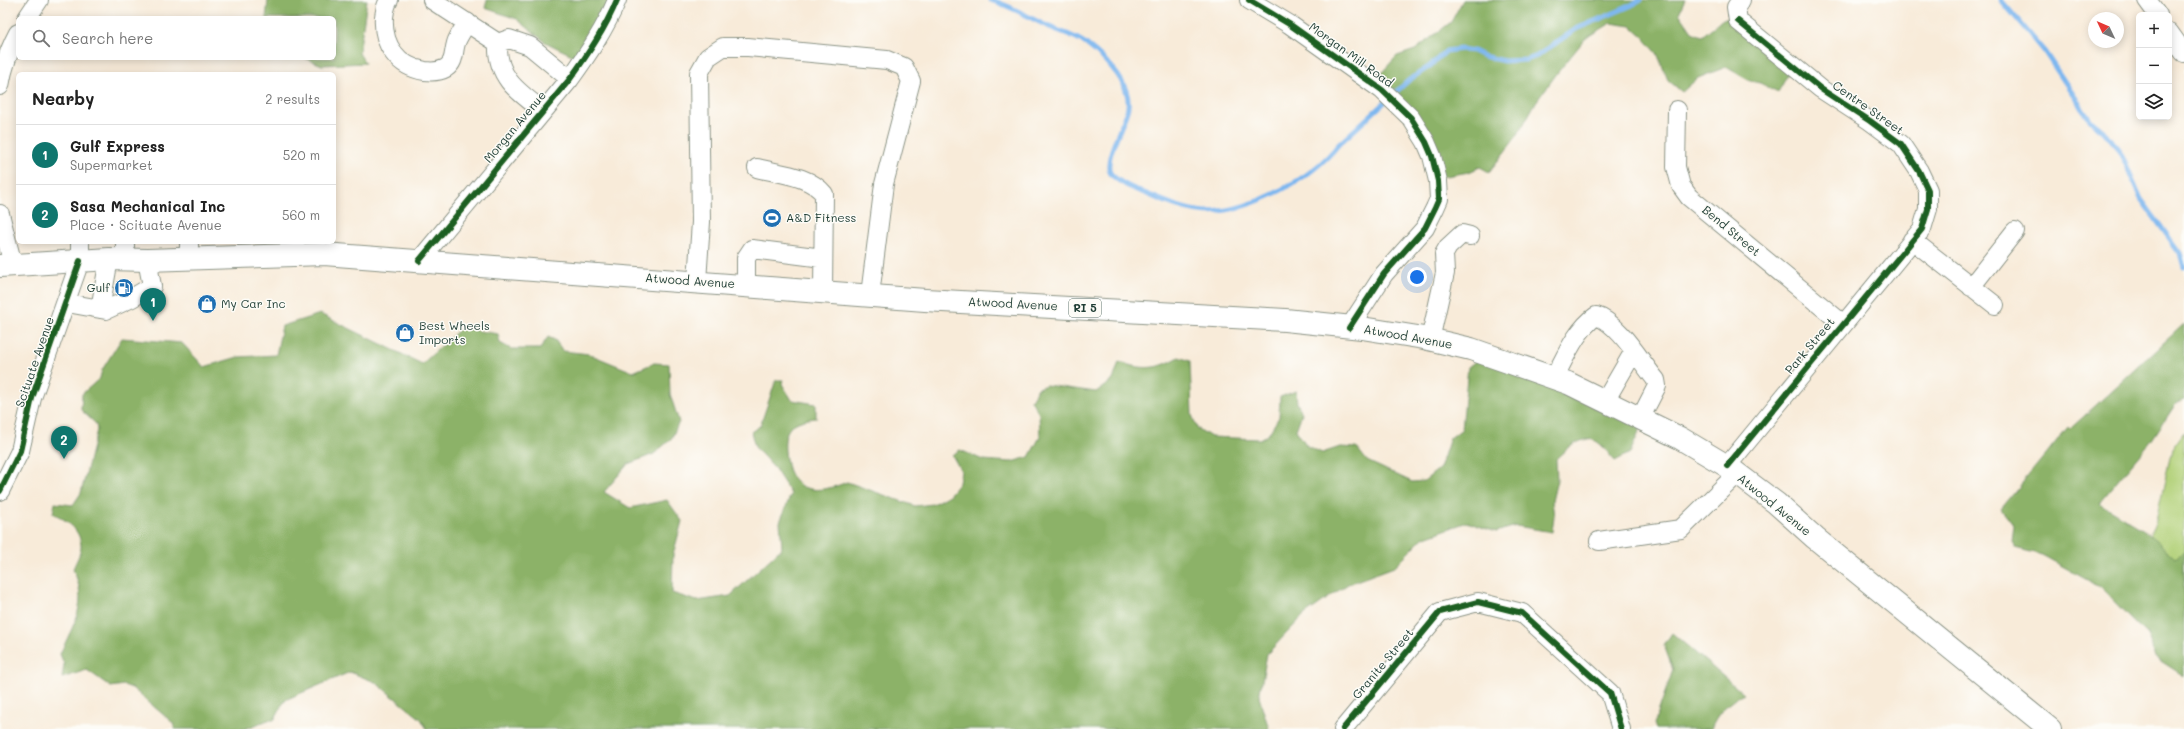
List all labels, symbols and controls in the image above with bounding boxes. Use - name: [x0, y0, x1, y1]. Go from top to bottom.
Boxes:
- north arrow: [2088, 12, 2124, 48]
- map controls: [2136, 12, 2172, 120]
- button: +: [2136, 12, 2172, 48]
- search box: [16, 16, 336, 60]
- street label: Morgan Mill Road: [1306, 18, 1397, 90]
- icon: search: [30, 27, 52, 49]
- text: Search here: [62, 28, 153, 48]
- button: −: [2136, 48, 2172, 84]
- street label: Centre Street: [1830, 77, 1907, 138]
- button: layers: [2136, 84, 2172, 120]
- text: Nearby: [32, 87, 94, 109]
- street label: Morgan Avenue: [479, 87, 549, 166]
- text: 2 results: [265, 90, 320, 107]
- text: Gulf Express: [70, 136, 165, 156]
- text: 1: [42, 146, 48, 163]
- text: 520 m: [283, 146, 320, 163]
- text: Supermarket: [70, 156, 153, 173]
- text: Sasa Mechanical Inc: [70, 196, 225, 216]
- street label: Bend Street: [1699, 201, 1764, 259]
- text: 2: [41, 206, 49, 223]
- text: 560 m: [282, 206, 320, 223]
- sports icon: A&D Fitness: [761, 207, 783, 229]
- place label: A&D Fitness: [786, 209, 857, 225]
- text: Place · Scituate Avenue: [70, 216, 222, 233]
- your location: [1407, 267, 1427, 287]
- street label: Atwood Avenue: [645, 269, 736, 291]
- fuel station icon: Gulf: [113, 277, 135, 299]
- place label: Gulf: [87, 279, 110, 295]
- pin: 1: [140, 288, 166, 321]
- shop icon: My Car Inc: [196, 293, 218, 315]
- street label: Atwood Avenue: [968, 293, 1058, 313]
- place label: My Car Inc: [221, 295, 286, 311]
- road number: RI 5: [1069, 299, 1101, 317]
- street label: Scituate Avenue: [11, 314, 57, 409]
- street label: Park Street: [1781, 314, 1838, 377]
- place label: Best Wheels Imports: [419, 317, 490, 347]
- street label: Atwood Avenue: [1362, 320, 1454, 352]
- shop icon: Best Wheels Imports: [394, 322, 416, 344]
- pin: 2: [51, 426, 77, 459]
- street label: Atwood Avenue: [1735, 470, 1815, 539]
- street label: Granite Street: [1348, 625, 1416, 702]

